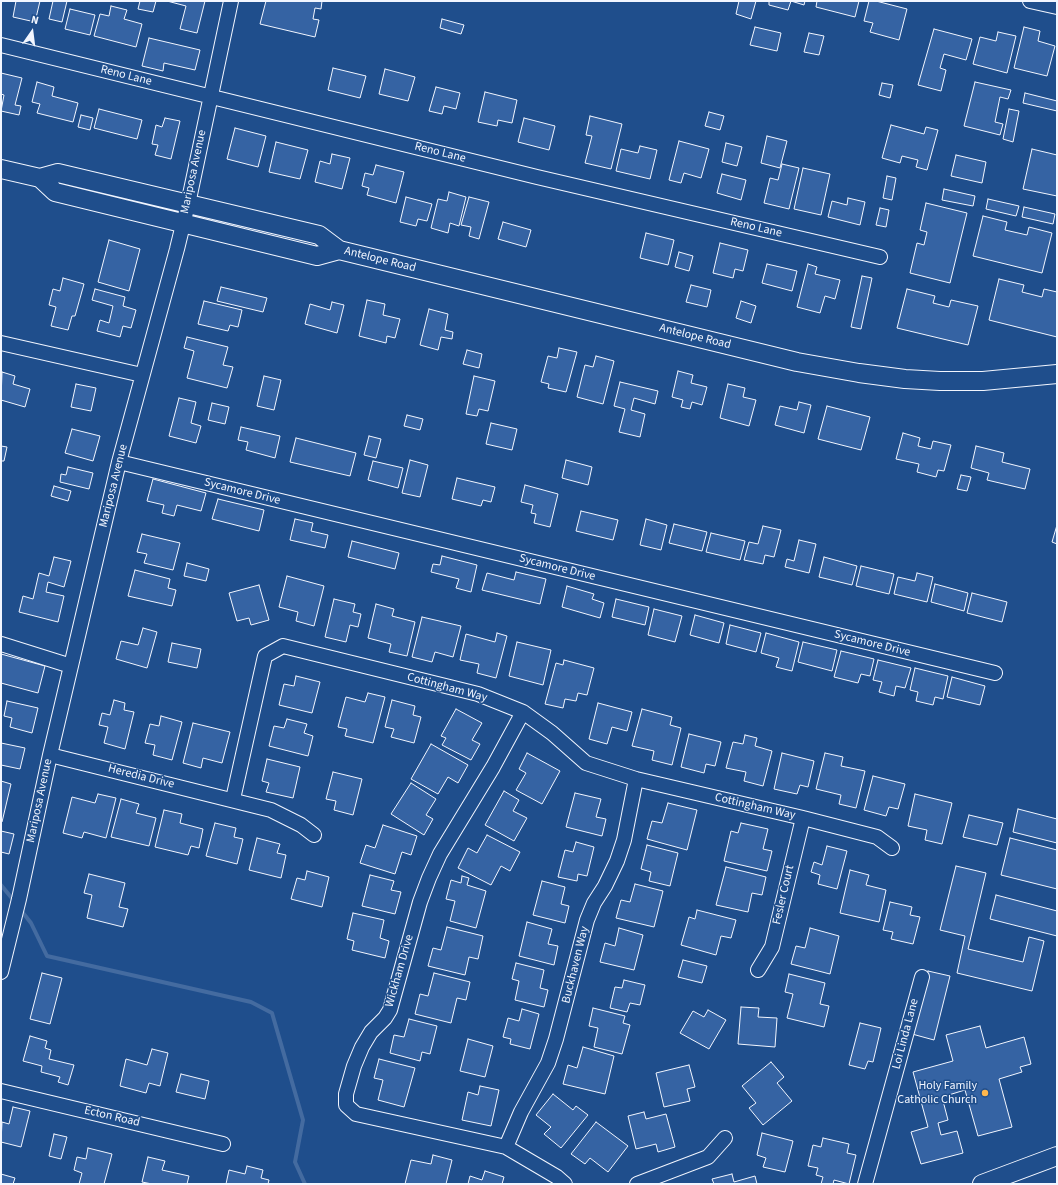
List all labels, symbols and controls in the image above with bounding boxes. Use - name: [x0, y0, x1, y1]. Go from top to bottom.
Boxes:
- north arrow: [12, 12, 52, 52]
- text: N: [30, 12, 40, 28]
- street label: Reno Lane: [99, 63, 153, 89]
- street label: Mariposa Avenue: [178, 129, 210, 215]
- street label: Reno Lane: [413, 140, 467, 166]
- street label: Reno Lane: [729, 215, 783, 241]
- street label: Antelope Road: [343, 244, 417, 276]
- street label: Antelope Road: [658, 321, 732, 353]
- street label: Mariposa Avenue: [97, 443, 131, 529]
- street label: Sycamore Drive: [202, 476, 282, 508]
- street label: Sycamore Drive: [517, 552, 597, 584]
- street label: Sycamore Drive: [832, 628, 912, 660]
- street label: Cottingham Way: [405, 670, 489, 706]
- street label: Mariposa Avenue: [24, 758, 56, 844]
- street label: Heredia Drive: [106, 762, 176, 792]
- street label: Cottingham Way: [713, 791, 797, 823]
- street label: Fesler Court: [770, 864, 798, 926]
- street label: Buckhaven Way: [559, 925, 593, 1005]
- street label: Wickham Drive: [383, 933, 417, 1009]
- street label: Loi Linda Lane: [890, 997, 922, 1071]
- place label: Holy Family Catholic Church: [897, 1079, 977, 1107]
- marker: Holy Family Catholic Church: [980, 1088, 990, 1098]
- street label: Ecton Road: [83, 1104, 141, 1130]

